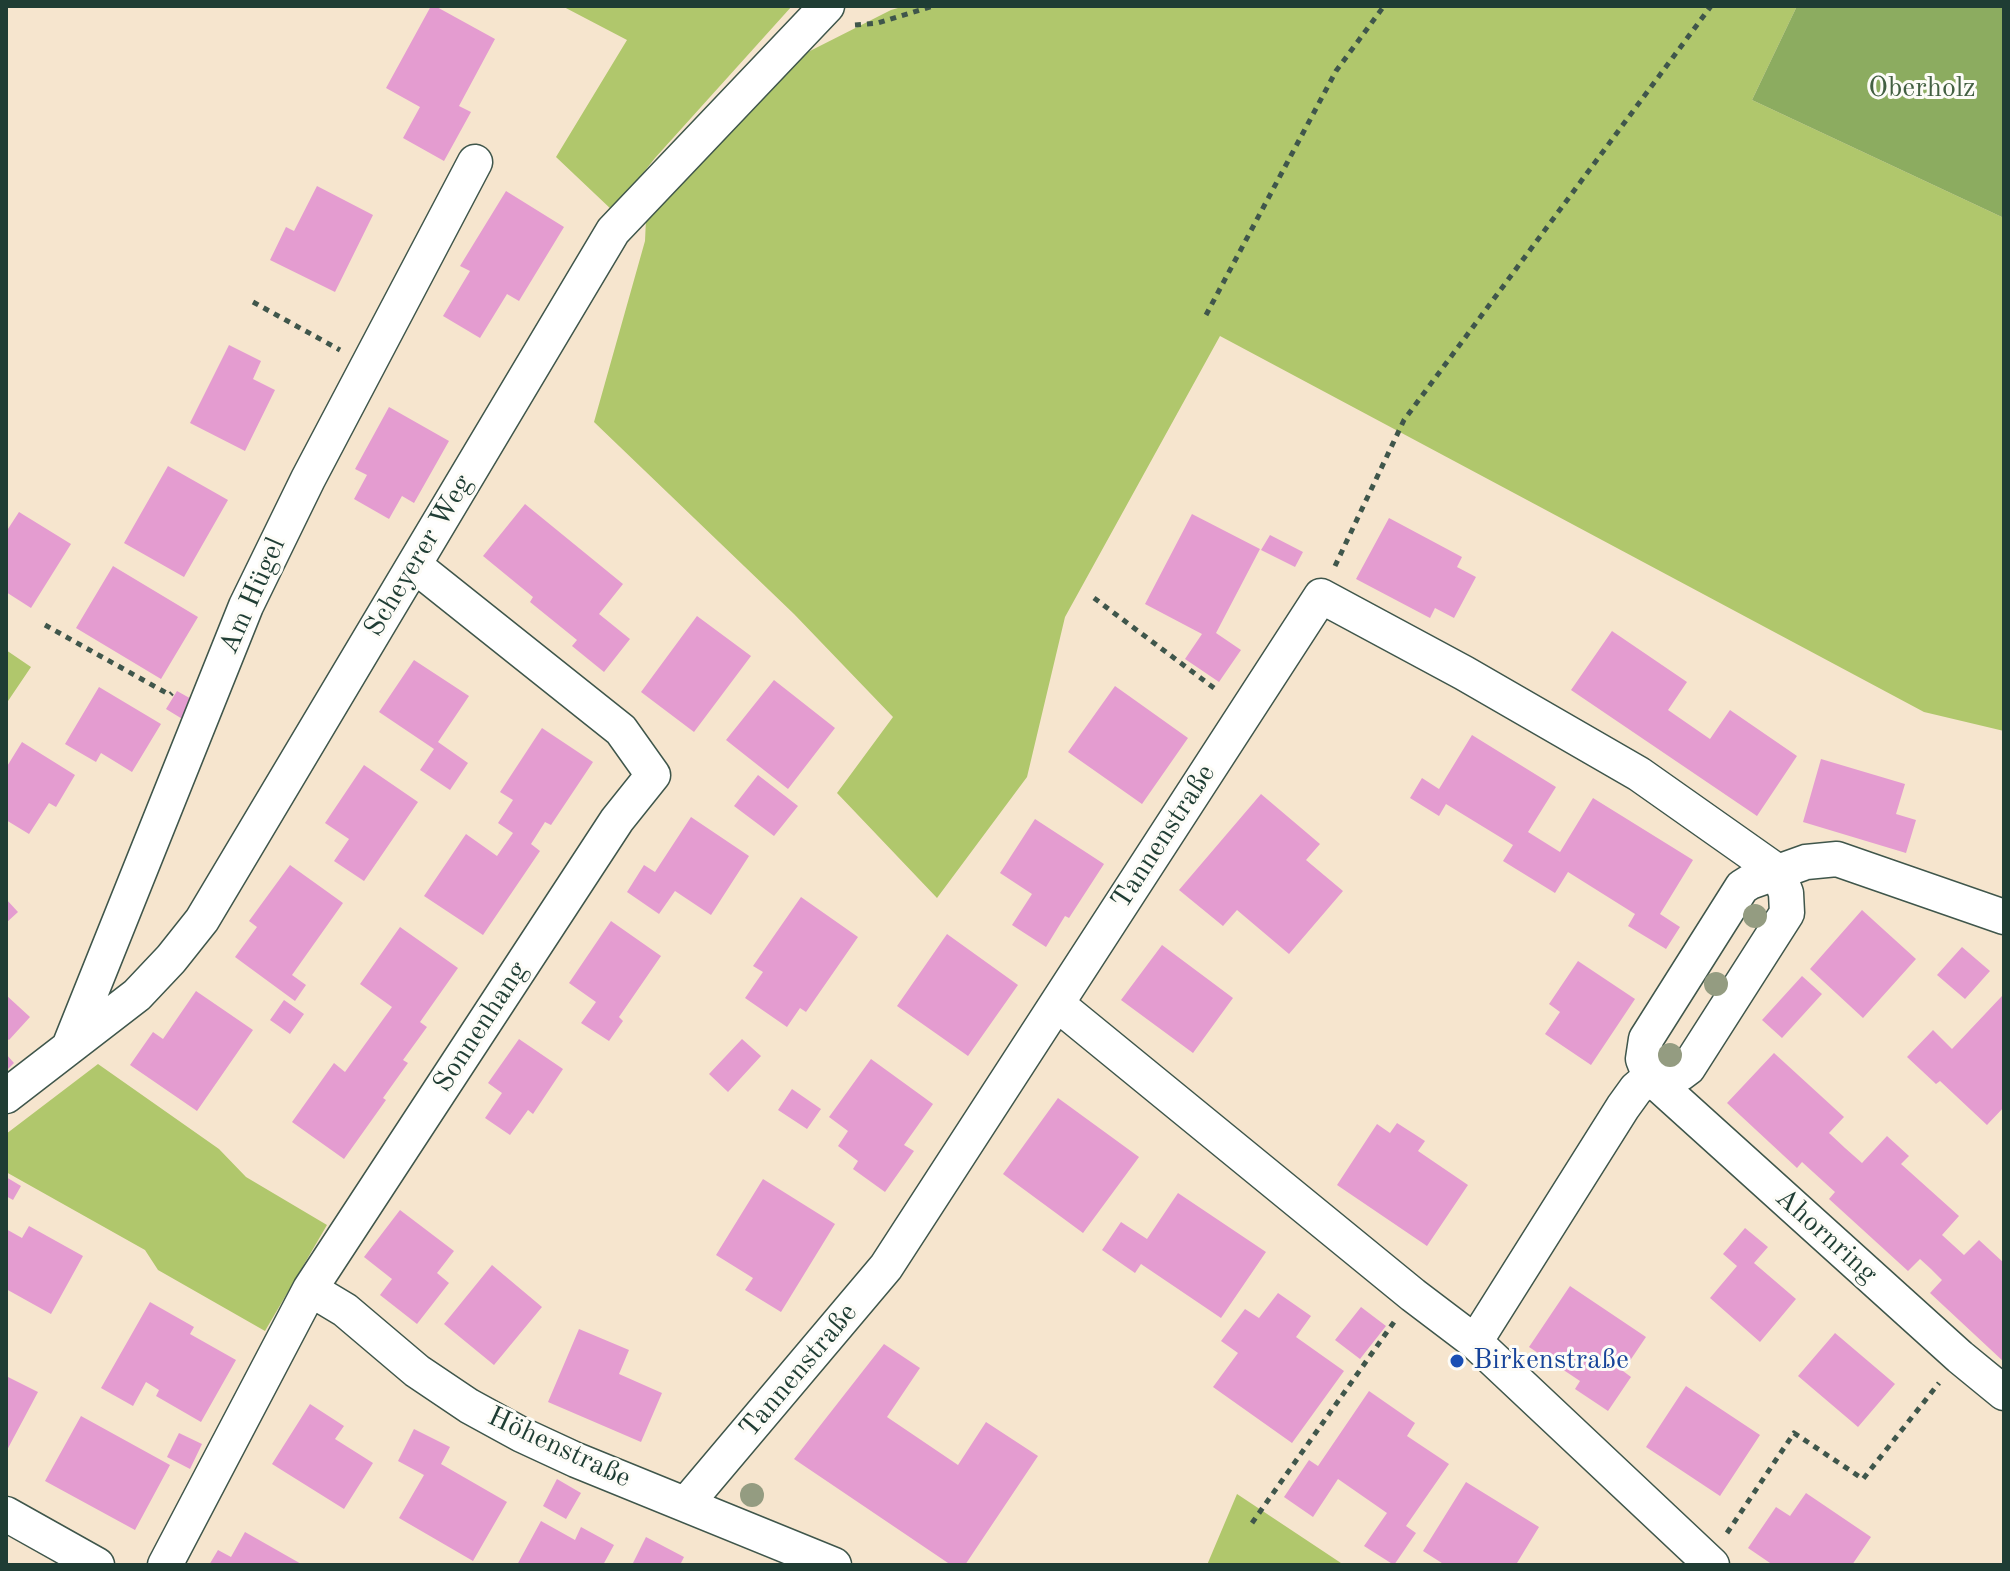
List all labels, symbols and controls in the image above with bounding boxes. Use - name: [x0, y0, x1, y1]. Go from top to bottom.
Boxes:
- park label: Oberholz: [1868, 72, 1976, 106]
- street label: Scheyerer Weg: [357, 469, 481, 643]
- street label: Am Hügel: [212, 533, 294, 659]
- street label: Tannenstraße: [1105, 758, 1223, 916]
- street label: Sonnenhang: [426, 955, 536, 1099]
- street label: Ahornring: [1768, 1181, 1884, 1291]
- street label: Tannenstraße: [733, 1297, 865, 1445]
- place label: Birkenstraße: [1473, 1344, 1629, 1378]
- marker: Birkenstraße: [1448, 1352, 1466, 1370]
- street label: Höhenstraße: [482, 1400, 636, 1496]

